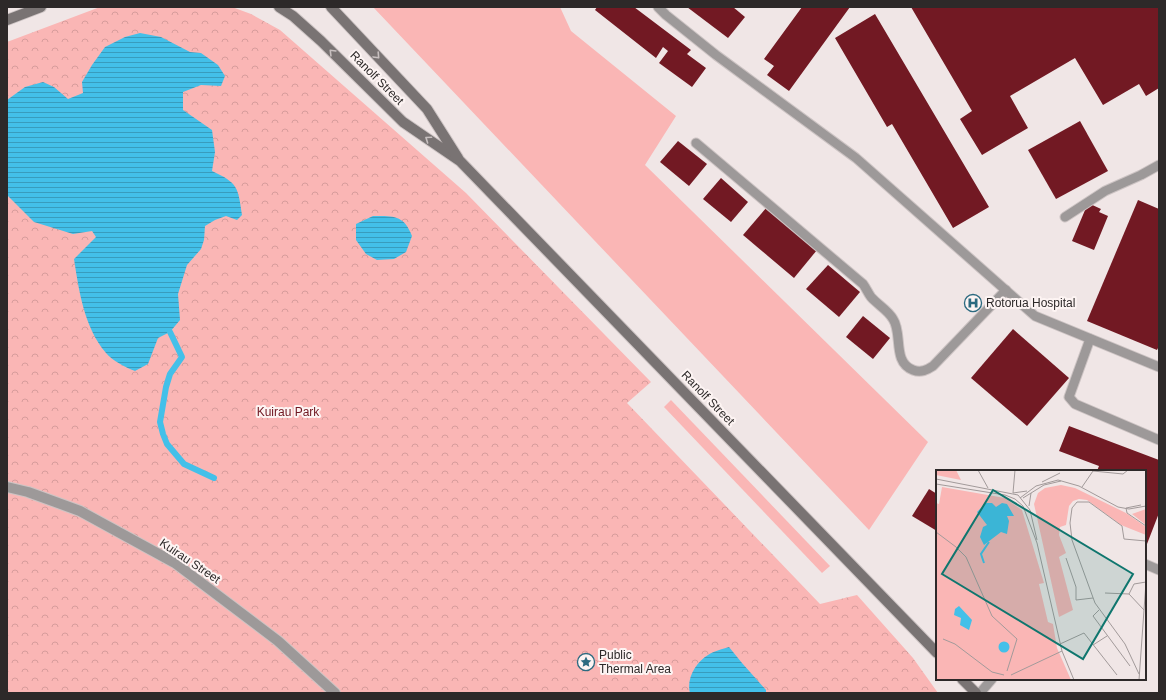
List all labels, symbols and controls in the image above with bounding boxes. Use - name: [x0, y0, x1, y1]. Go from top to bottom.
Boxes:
- street label: Ranolf Street: [347, 48, 407, 108]
- one-way arrow: [329, 49, 337, 57]
- one-way arrow: [372, 51, 379, 58]
- one-way arrow: [425, 136, 432, 144]
- hospital icon: Rotorua Hospital: [963, 293, 983, 313]
- place label: Rotorua Hospital: [986, 296, 1075, 310]
- street label: Ranolf Street: [679, 368, 738, 429]
- park label: Kuirau Park: [257, 405, 320, 419]
- inset map: [936, 470, 1146, 680]
- street label: Kuirau Street: [157, 536, 223, 587]
- place label: Public Thermal Area: [599, 648, 671, 676]
- place icon: Public Thermal Area: [576, 652, 596, 672]

